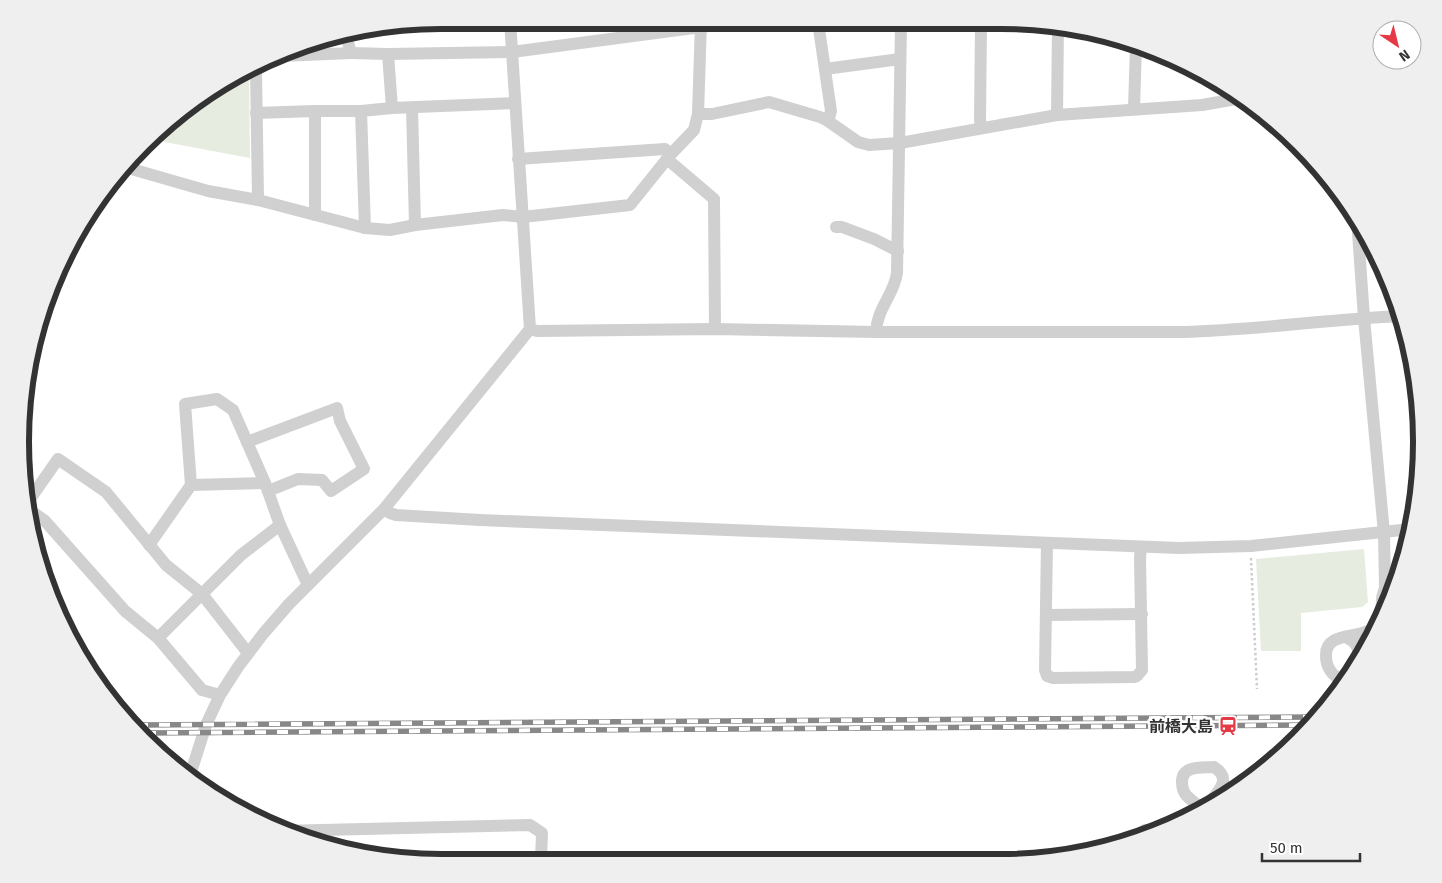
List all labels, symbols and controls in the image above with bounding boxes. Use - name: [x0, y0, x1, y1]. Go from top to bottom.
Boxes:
- north arrow: [1372, 20, 1422, 70]
- text: N: [1395, 46, 1413, 65]
- station icon: 前橋大島: [1217, 715, 1239, 737]
- place label: 前橋大島: [1149, 717, 1213, 736]
- scale bar: [1262, 830, 1360, 862]
- text: 50 m: [1270, 839, 1303, 857]

